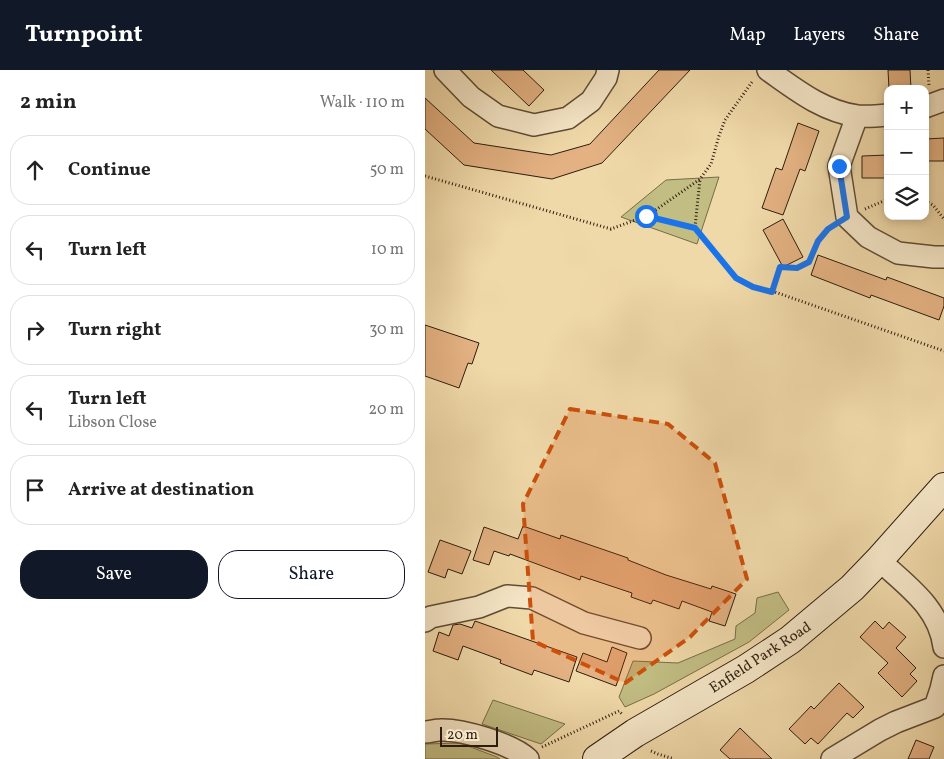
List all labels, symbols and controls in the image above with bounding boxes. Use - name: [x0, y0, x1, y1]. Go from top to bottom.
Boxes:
- text: Turnpoint: [25, 18, 143, 52]
- text: Map: [729, 23, 765, 48]
- text: Layers: [793, 23, 845, 48]
- text: Share: [873, 23, 919, 48]
- map controls: [884, 85, 929, 220]
- button: +: [884, 85, 929, 130]
- text: 2 min: [20, 88, 77, 117]
- text: Walk · 110 m: [320, 92, 405, 114]
- button: −: [884, 130, 929, 175]
- route end: [828, 155, 851, 178]
- icon: ahead: [21, 156, 49, 184]
- text: Continue: [68, 157, 151, 183]
- text: 50 m: [370, 159, 404, 181]
- button: layers: [884, 175, 929, 220]
- route start: [635, 205, 658, 228]
- icon: left: [21, 236, 49, 264]
- text: Turn left: [68, 237, 147, 263]
- text: 10 m: [371, 239, 404, 261]
- icon: right: [21, 316, 49, 344]
- text: Turn right: [68, 317, 161, 343]
- text: 30 m: [369, 319, 404, 341]
- text: Turn left: [68, 386, 147, 412]
- icon: left: [21, 396, 49, 424]
- text: 20 m: [369, 399, 404, 421]
- text: Libson Close: [68, 412, 157, 434]
- icon: arrive: [21, 476, 49, 504]
- text: Arrive at destination: [68, 477, 254, 503]
- button: Save: [20, 550, 208, 599]
- button: Share: [218, 550, 405, 599]
- street label: Enfield Park Road: [706, 617, 816, 699]
- scale bar: [440, 724, 497, 747]
- text: 20 m: [447, 726, 478, 745]

